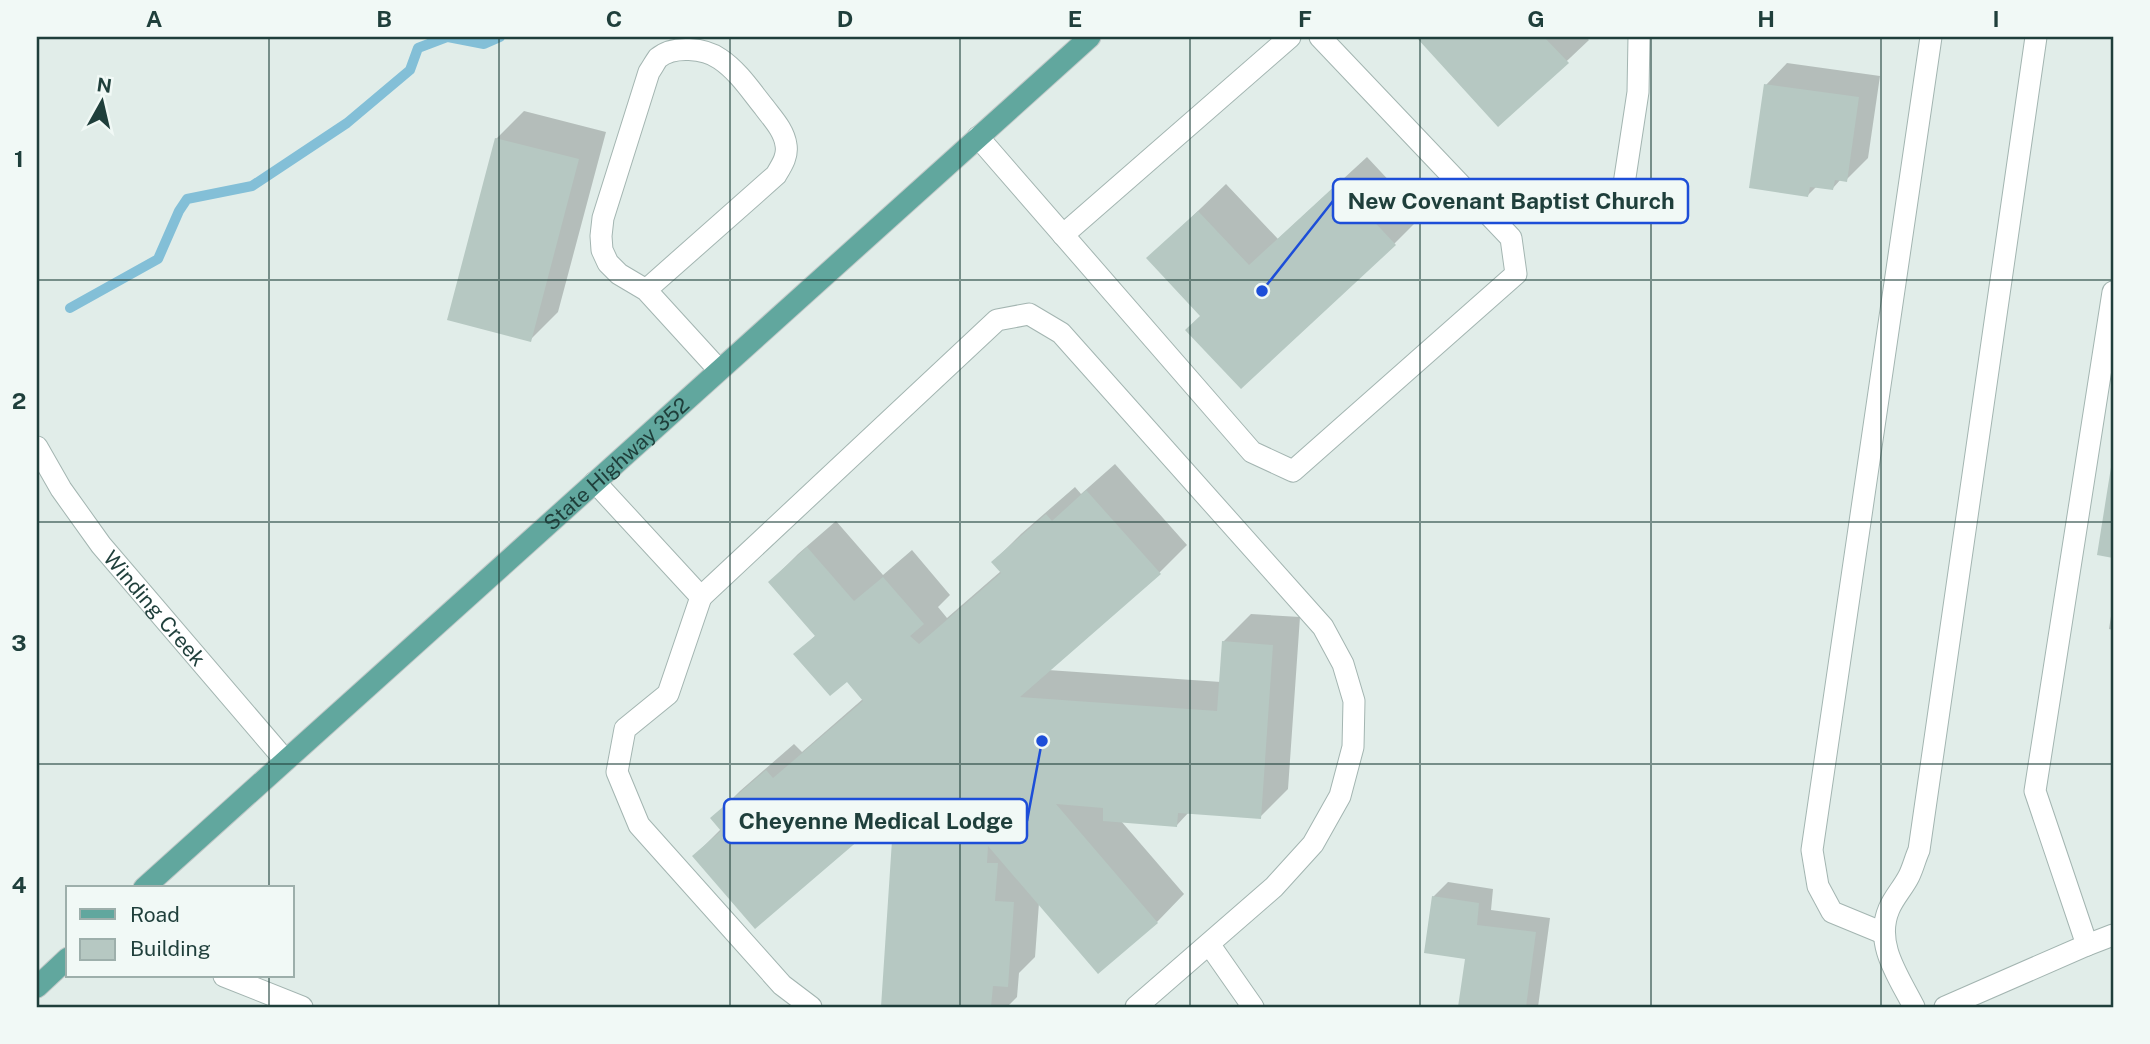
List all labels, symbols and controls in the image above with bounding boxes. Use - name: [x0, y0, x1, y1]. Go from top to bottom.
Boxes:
- text: A: [146, 5, 163, 32]
- text: B: [376, 5, 392, 32]
- text: C: [606, 5, 622, 32]
- text: D: [837, 5, 853, 32]
- text: E: [1068, 5, 1082, 32]
- text: F: [1298, 5, 1312, 32]
- text: G: [1527, 5, 1545, 32]
- text: H: [1757, 5, 1775, 32]
- text: I: [1992, 5, 2000, 32]
- north arrow: [66, 66, 136, 136]
- text: N: [95, 73, 113, 97]
- text: 1: [14, 145, 24, 172]
- callout: New Covenant Baptist Church: [1333, 179, 1688, 223]
- text: New Covenant Baptist Church: [1347, 187, 1675, 214]
- text: 2: [12, 387, 26, 414]
- street label: State Highway 352: [538, 392, 694, 535]
- street label: Winding Creek: [99, 545, 211, 671]
- text: 3: [11, 629, 27, 656]
- callout: Cheyenne Medical Lodge: [724, 799, 1027, 843]
- text: Cheyenne Medical Lodge: [739, 807, 1013, 834]
- text: 4: [11, 871, 27, 898]
- legend: [66, 886, 294, 978]
- text: Road: [130, 902, 180, 927]
- text: Building: [130, 936, 211, 961]

